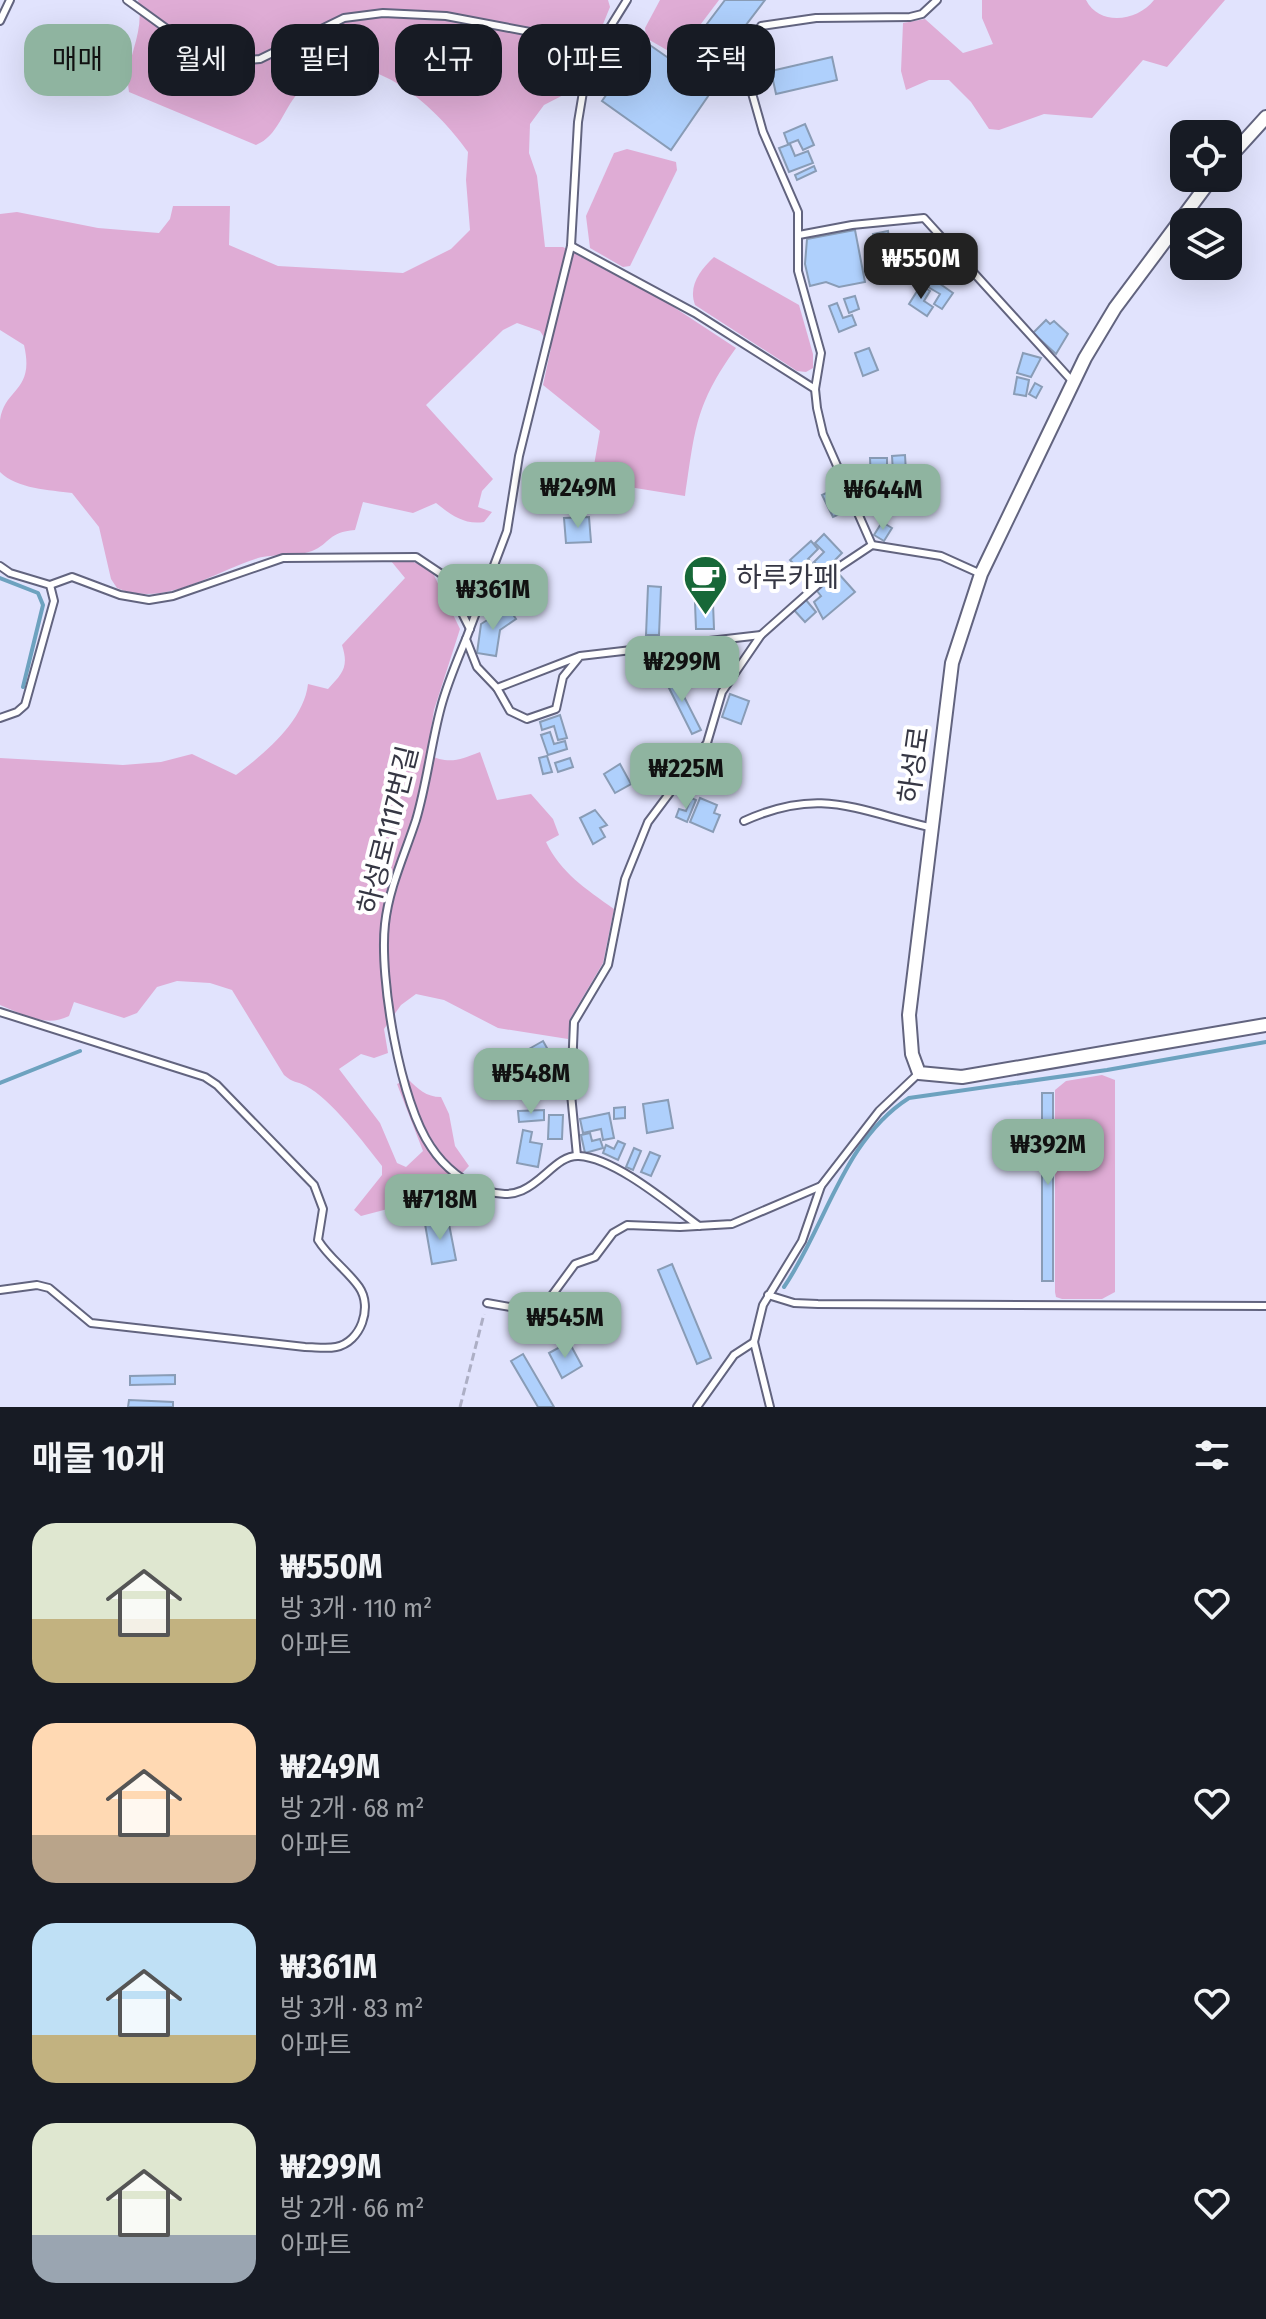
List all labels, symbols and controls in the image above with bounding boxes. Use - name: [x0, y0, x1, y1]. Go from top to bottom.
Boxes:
- chip: 매매: [24, 24, 132, 96]
- chip: 월세: [148, 24, 255, 96]
- chip: 필터: [271, 24, 379, 96]
- chip: 신규: [395, 24, 502, 96]
- chip: 아파트: [518, 24, 651, 96]
- chip: 주택: [667, 24, 775, 96]
- map controls: [1170, 120, 1242, 280]
- button: locate: [1170, 120, 1242, 192]
- button: layers: [1170, 208, 1242, 280]
- pin: ₩550M: [865, 233, 977, 301]
- text: ₩550M: [882, 243, 960, 274]
- pin: ₩249M: [522, 462, 634, 530]
- pin: ₩644M: [827, 464, 939, 532]
- text: ₩249M: [540, 472, 616, 503]
- text: ₩644M: [843, 474, 923, 505]
- cafe icon: 하루카페: [681, 553, 729, 616]
- place label: 하루카페: [736, 561, 839, 594]
- pin: ₩361M: [437, 564, 549, 632]
- text: ₩361M: [456, 574, 530, 605]
- pin: ₩299M: [626, 636, 738, 704]
- text: ₩299M: [643, 646, 721, 677]
- street label: 하성로: [892, 724, 936, 806]
- street label: 하성로1117번길: [351, 743, 425, 917]
- pin: ₩225M: [630, 743, 742, 811]
- text: ₩225M: [648, 753, 724, 784]
- pin: ₩548M: [475, 1048, 587, 1116]
- text: ₩548M: [492, 1058, 570, 1089]
- pin: ₩392M: [992, 1119, 1104, 1187]
- text: ₩392M: [1010, 1129, 1086, 1160]
- pin: ₩718M: [384, 1174, 496, 1242]
- text: ₩718M: [403, 1184, 477, 1215]
- pin: ₩545M: [509, 1292, 621, 1360]
- text: ₩545M: [526, 1302, 604, 1333]
- icon: filters: [1190, 1433, 1234, 1477]
- text: 매물 10개: [32, 1438, 166, 1479]
- text: ₩550M: [280, 1546, 383, 1587]
- icon: home: [96, 1555, 192, 1651]
- icon: heart: [1190, 1581, 1234, 1625]
- text: 방 3개 · 110 m²: [280, 1593, 432, 1624]
- text: 아파트: [280, 1630, 352, 1661]
- text: ₩249M: [280, 1746, 380, 1787]
- icon: home: [96, 1755, 192, 1851]
- icon: heart: [1190, 1781, 1234, 1825]
- text: 방 2개 · 68 m²: [280, 1793, 424, 1824]
- text: 아파트: [280, 1830, 352, 1861]
- text: ₩361M: [280, 1946, 377, 1987]
- icon: home: [96, 1955, 192, 2051]
- icon: heart: [1190, 1981, 1234, 2025]
- text: 방 3개 · 83 m²: [280, 1993, 424, 2024]
- text: 아파트: [280, 2030, 352, 2061]
- text: ₩299M: [280, 2146, 381, 2187]
- icon: home: [96, 2155, 192, 2251]
- icon: heart: [1190, 2181, 1234, 2225]
- text: 방 2개 · 66 m²: [280, 2193, 424, 2224]
- text: 아파트: [280, 2230, 352, 2261]

